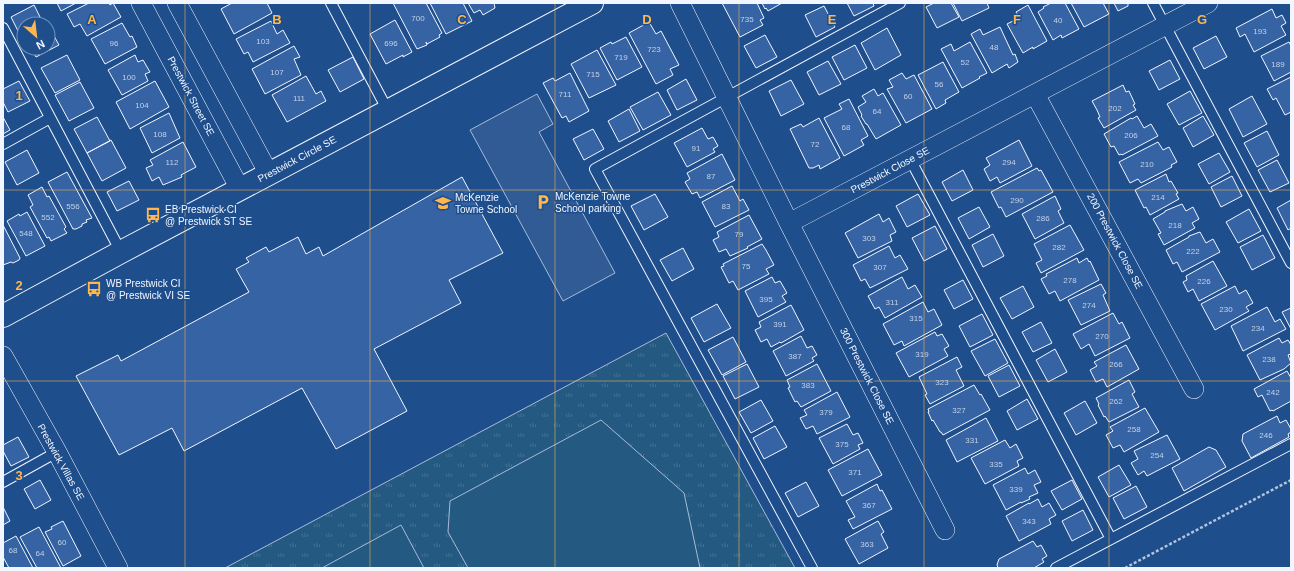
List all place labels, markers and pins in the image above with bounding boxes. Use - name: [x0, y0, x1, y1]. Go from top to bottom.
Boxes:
- place label: McKenzie Towne School parking: [555, 191, 631, 214]
- place label: McKenzie Towne School: [455, 192, 517, 215]
- parking icon: McKenzie Towne School parking: [534, 193, 552, 211]
- school or university icon: McKenzie Towne School: [434, 194, 452, 212]
- place label: EB Prestwick CI @ Prestwick ST SE: [165, 204, 253, 227]
- bus stop icon: EB Prestwick CI @ Prestwick ST SE: [144, 206, 162, 224]
- place label: WB Prestwick CI @ Prestwick VI SE: [106, 278, 190, 301]
- bus stop icon: WB Prestwick CI @ Prestwick VI SE: [85, 280, 103, 298]

